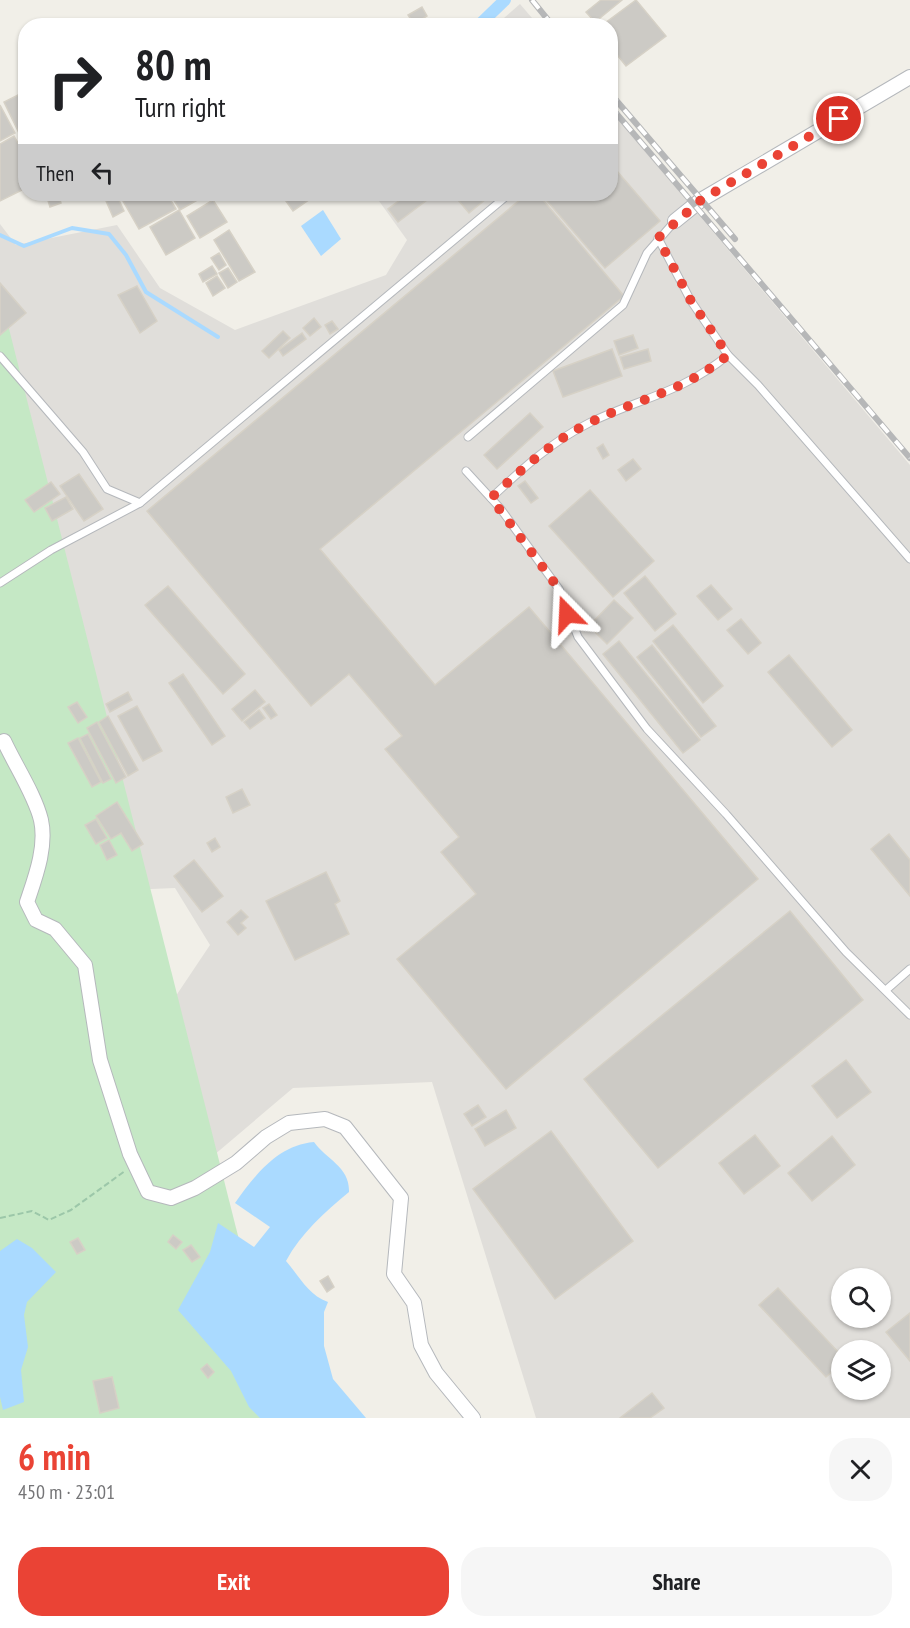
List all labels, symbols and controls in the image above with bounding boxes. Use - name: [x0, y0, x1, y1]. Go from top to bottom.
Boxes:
- text: 80 m: [135, 37, 212, 92]
- icon: right: [36, 42, 114, 120]
- text: Turn right: [135, 90, 226, 124]
- pin: [813, 93, 864, 144]
- icon: arrive: [822, 102, 855, 135]
- icon: left: [86, 156, 119, 189]
- text: Then: [36, 159, 74, 187]
- position arrow: [535, 582, 599, 646]
- map controls: [831, 1268, 891, 1400]
- button: search: [831, 1268, 891, 1328]
- button: layers: [831, 1340, 891, 1400]
- text: 6 min: [18, 1433, 91, 1480]
- button: close: [829, 1438, 892, 1501]
- text: 450 m · 23:01: [18, 1479, 115, 1505]
- button: Exit: [18, 1547, 449, 1616]
- button: Share: [461, 1547, 892, 1616]

